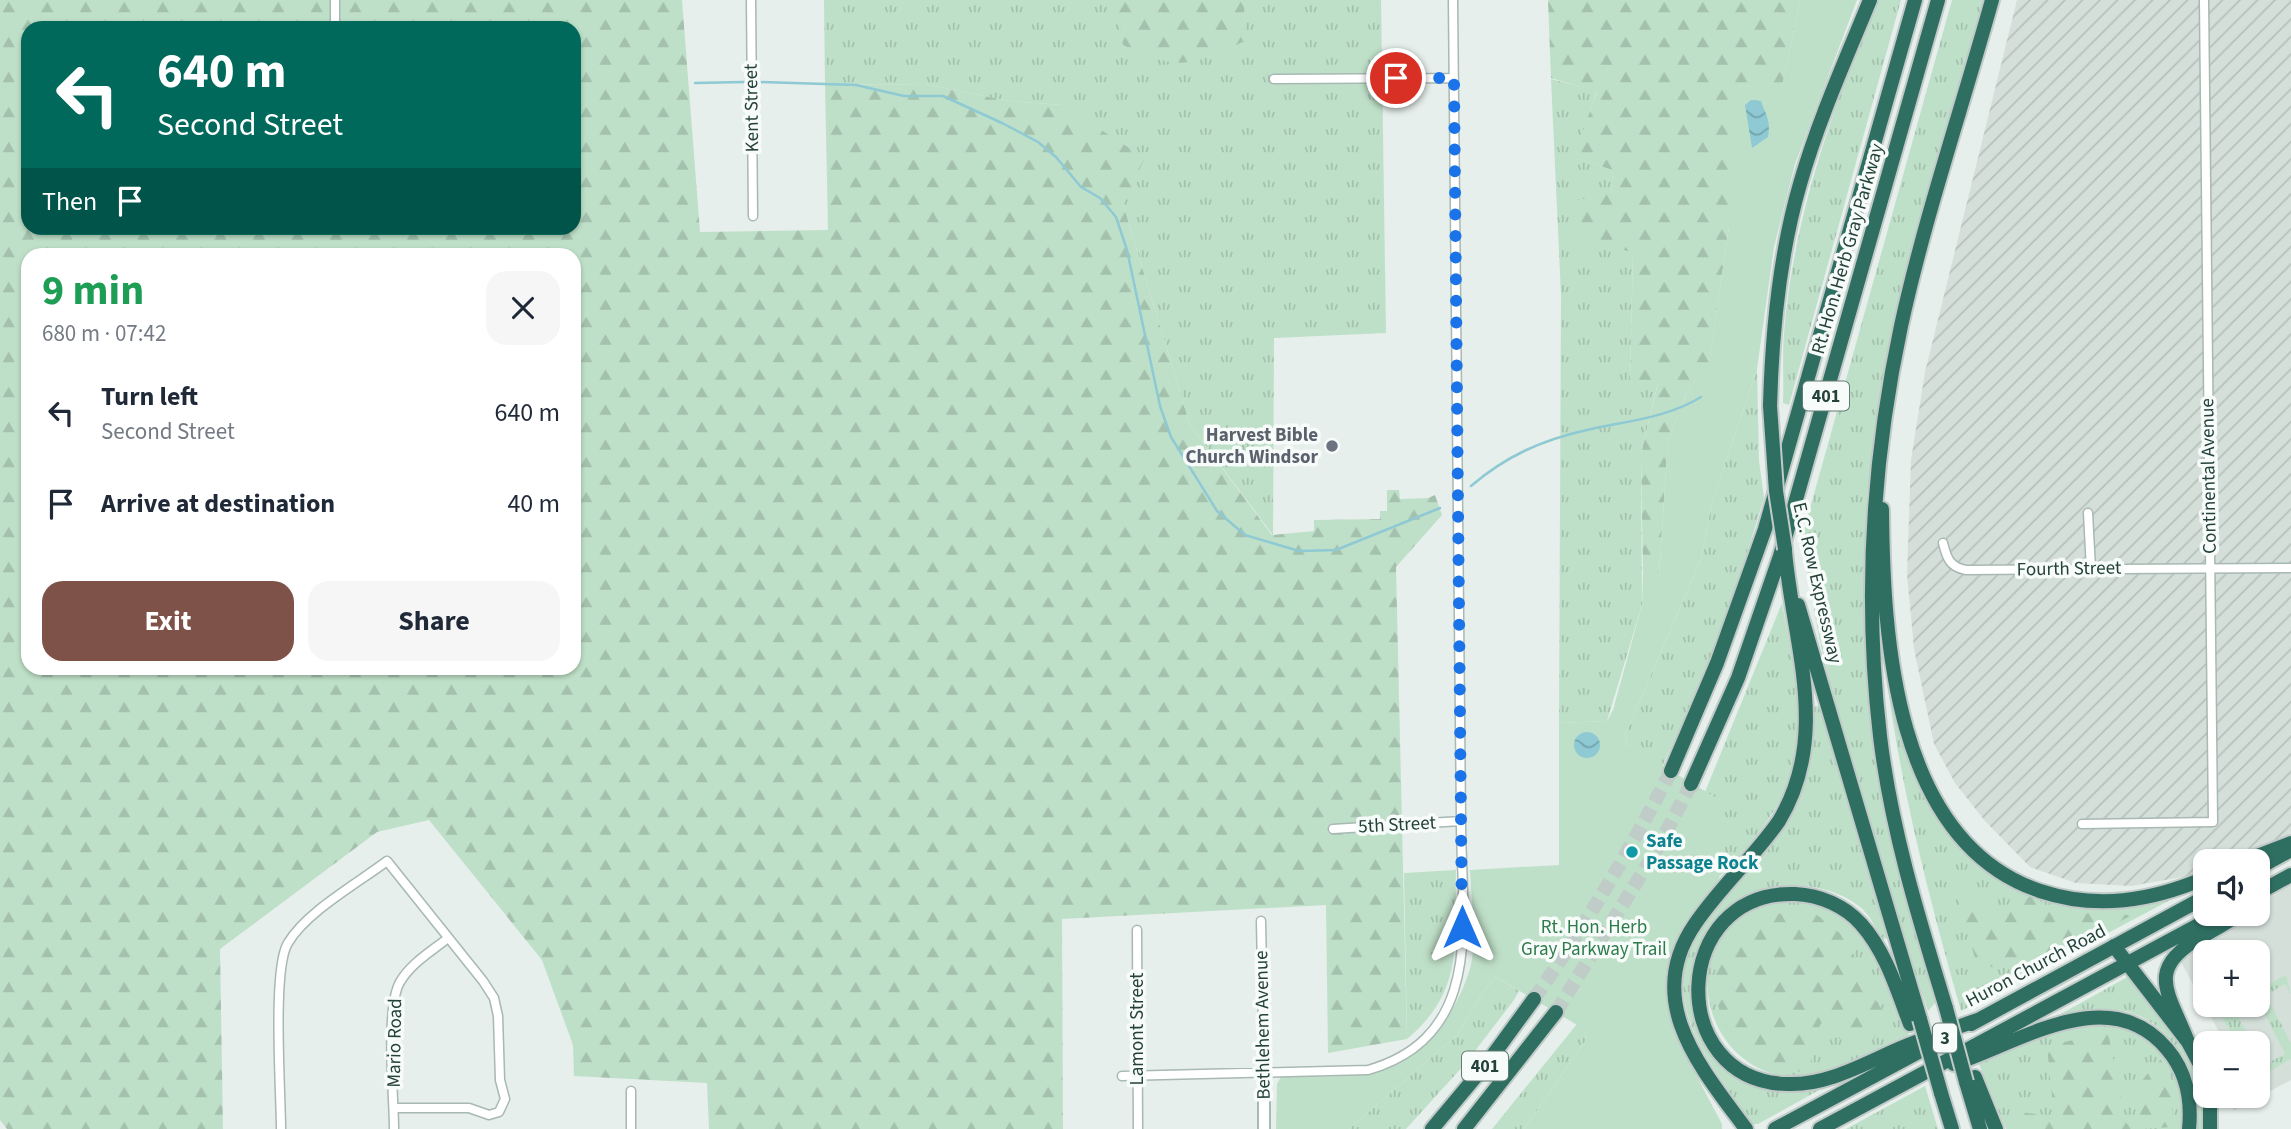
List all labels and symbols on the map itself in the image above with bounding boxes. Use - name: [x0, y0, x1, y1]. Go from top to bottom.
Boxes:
- pin: [1366, 48, 1426, 108]
- street label: Kent Street: [738, 63, 766, 152]
- street label: Rt. Hon. Herb Gray Parkway: [1805, 140, 1891, 357]
- road number: 401: [1803, 382, 1849, 410]
- street label: Continental Avenue: [2194, 398, 2224, 554]
- place label: Harvest Bible Church Windsor: [1185, 422, 1318, 471]
- marker: Harvest Bible Church Windsor: [1324, 438, 1340, 454]
- street label: E.C. Row Expressway: [1785, 500, 1849, 666]
- street label: Fourth Street: [2017, 555, 2122, 583]
- street label: 5th Street: [1358, 809, 1437, 841]
- place label: Safe Passage Rock: [1646, 828, 1759, 877]
- marker: Safe Passage Rock: [1624, 844, 1640, 860]
- position arrow: [1425, 890, 1499, 964]
- park label: Rt. Hon. Herb Gray Parkway Trail: [1521, 914, 1667, 963]
- street label: Huron Church Road: [1961, 918, 2111, 1014]
- street label: Bethlehem Avenue: [1248, 950, 1278, 1100]
- street label: Lamont Street: [1124, 972, 1151, 1086]
- street label: Mario Road: [381, 998, 409, 1088]
- road number: 3: [1933, 1023, 1957, 1052]
- road number: 401: [1462, 1051, 1508, 1080]

